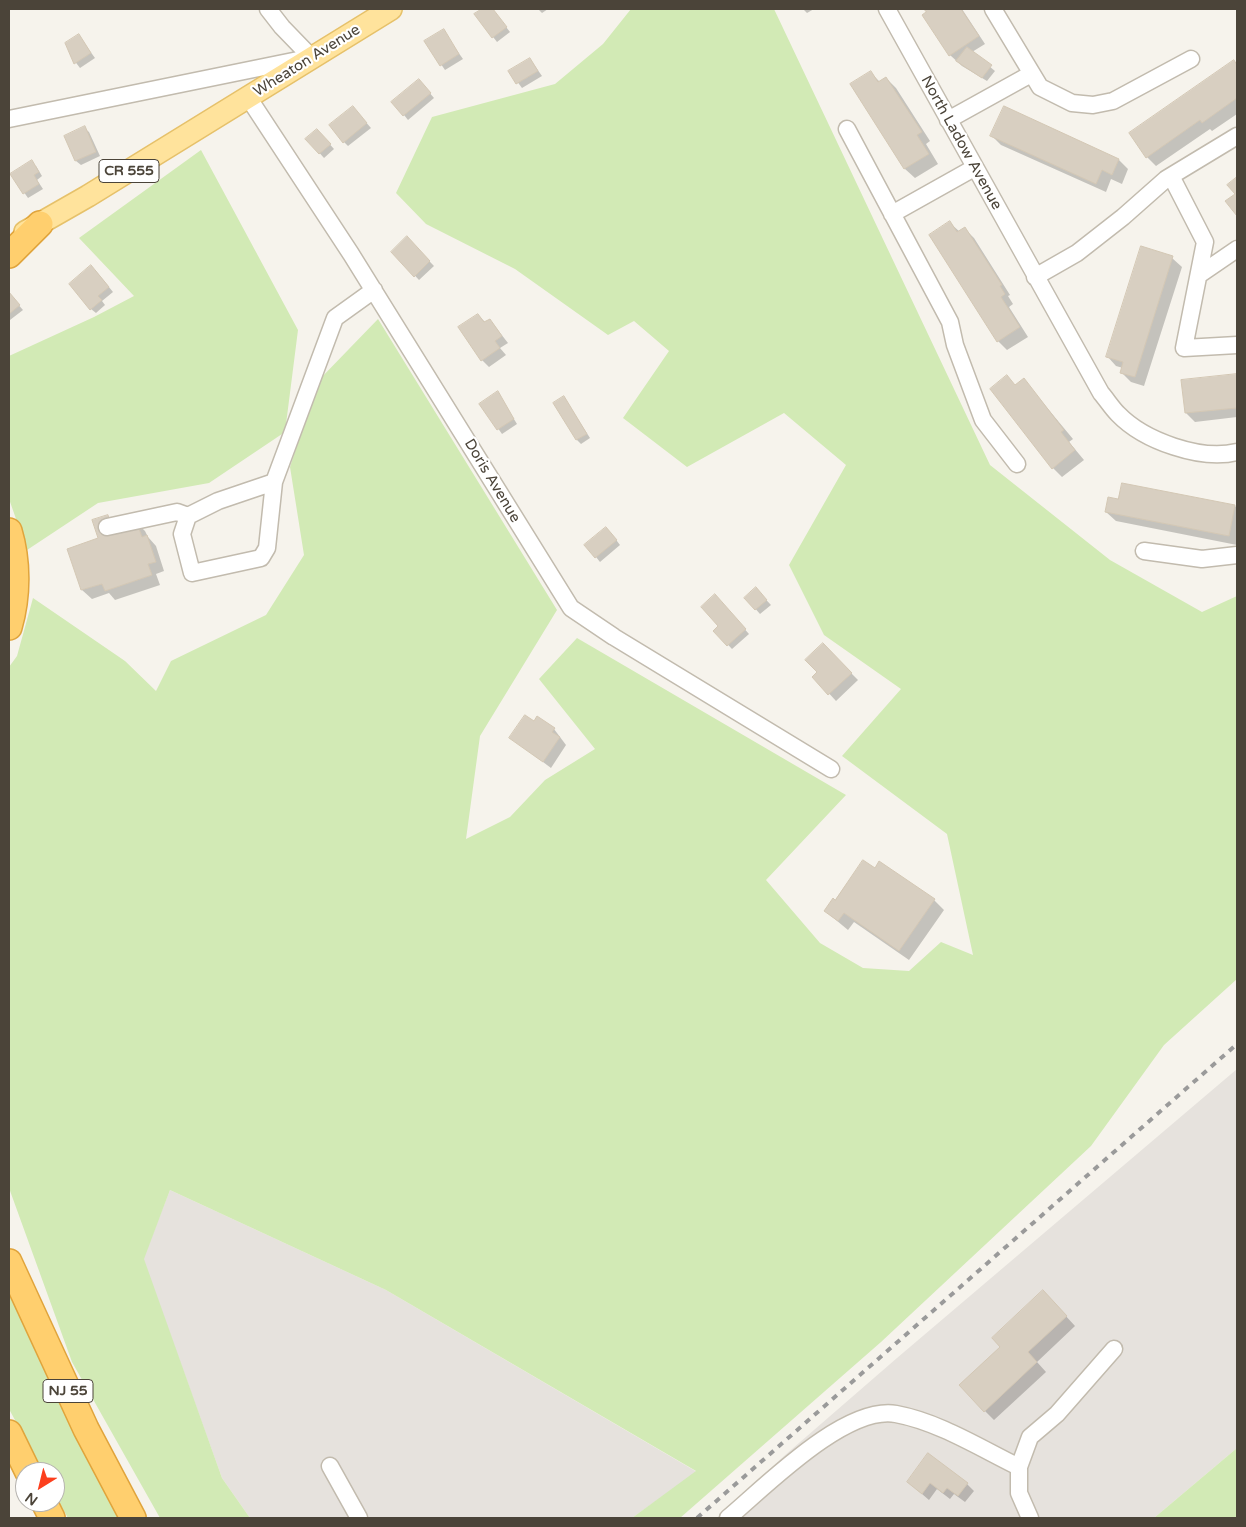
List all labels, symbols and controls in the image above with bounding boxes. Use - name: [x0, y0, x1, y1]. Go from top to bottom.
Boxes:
- street label: Wheaton Avenue: [250, 21, 364, 101]
- street label: North Ladow Avenue: [917, 73, 1005, 213]
- road number: CR 555: [99, 160, 159, 182]
- street label: Doris Avenue: [460, 436, 524, 526]
- road number: NJ 55: [43, 1380, 93, 1402]
- north arrow: [15, 1462, 65, 1512]
- text: N: [22, 1489, 41, 1509]

